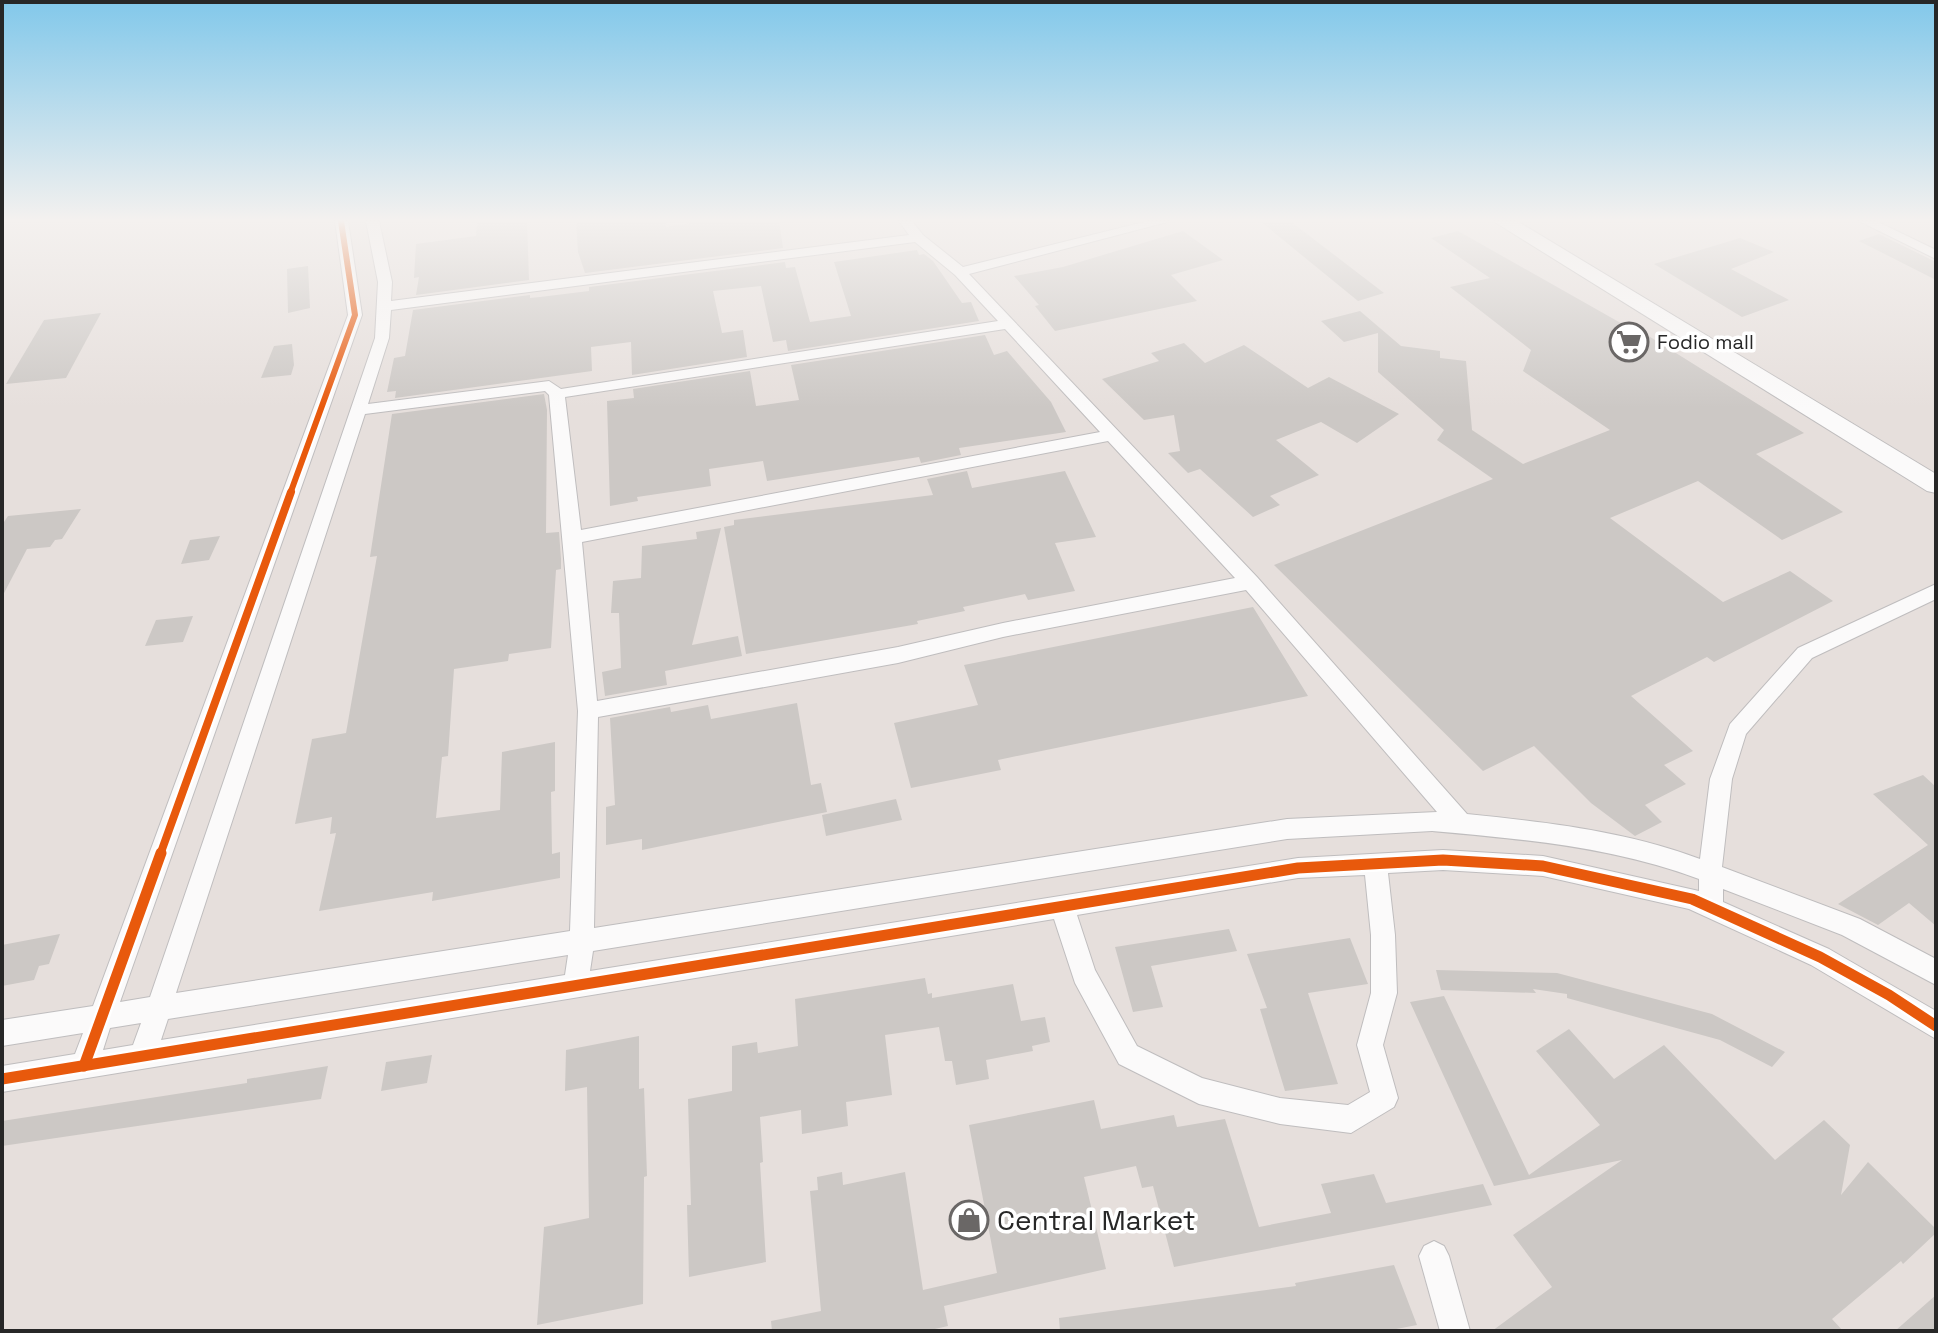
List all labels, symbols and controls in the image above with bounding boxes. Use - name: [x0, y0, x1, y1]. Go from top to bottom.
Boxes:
- supermarket icon: Fodio mall: [1608, 321, 1650, 363]
- place label: Fodio mall: [1657, 329, 1754, 355]
- shop icon: Central Market: [948, 1199, 990, 1241]
- place label: Central Market: [997, 1202, 1196, 1238]

